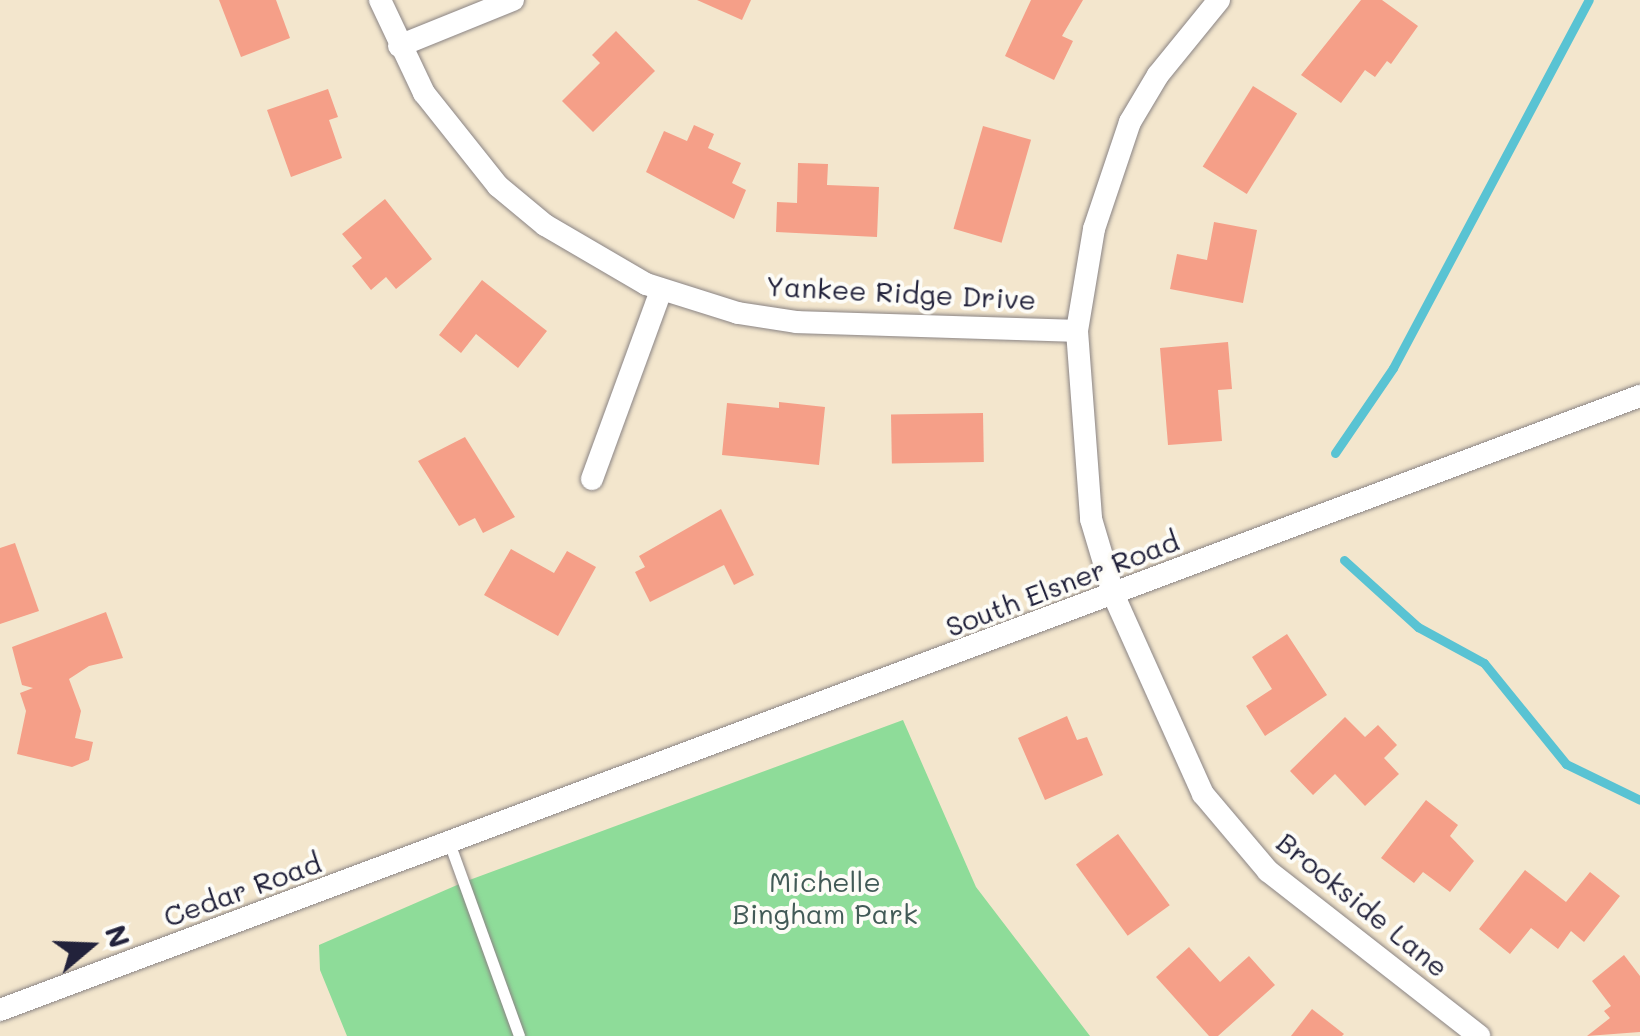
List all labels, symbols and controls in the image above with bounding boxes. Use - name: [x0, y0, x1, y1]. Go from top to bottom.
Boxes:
- street label: Yankee Ridge Drive: [765, 268, 1037, 316]
- street label: South Elsner Road: [941, 523, 1183, 643]
- street label: Brookside Lane: [1271, 825, 1455, 983]
- street label: Cedar Road: [159, 845, 325, 933]
- park label: Michelle Bingham Park: [732, 864, 918, 930]
- north arrow: [40, 896, 140, 996]
- text: N: [98, 920, 139, 952]

